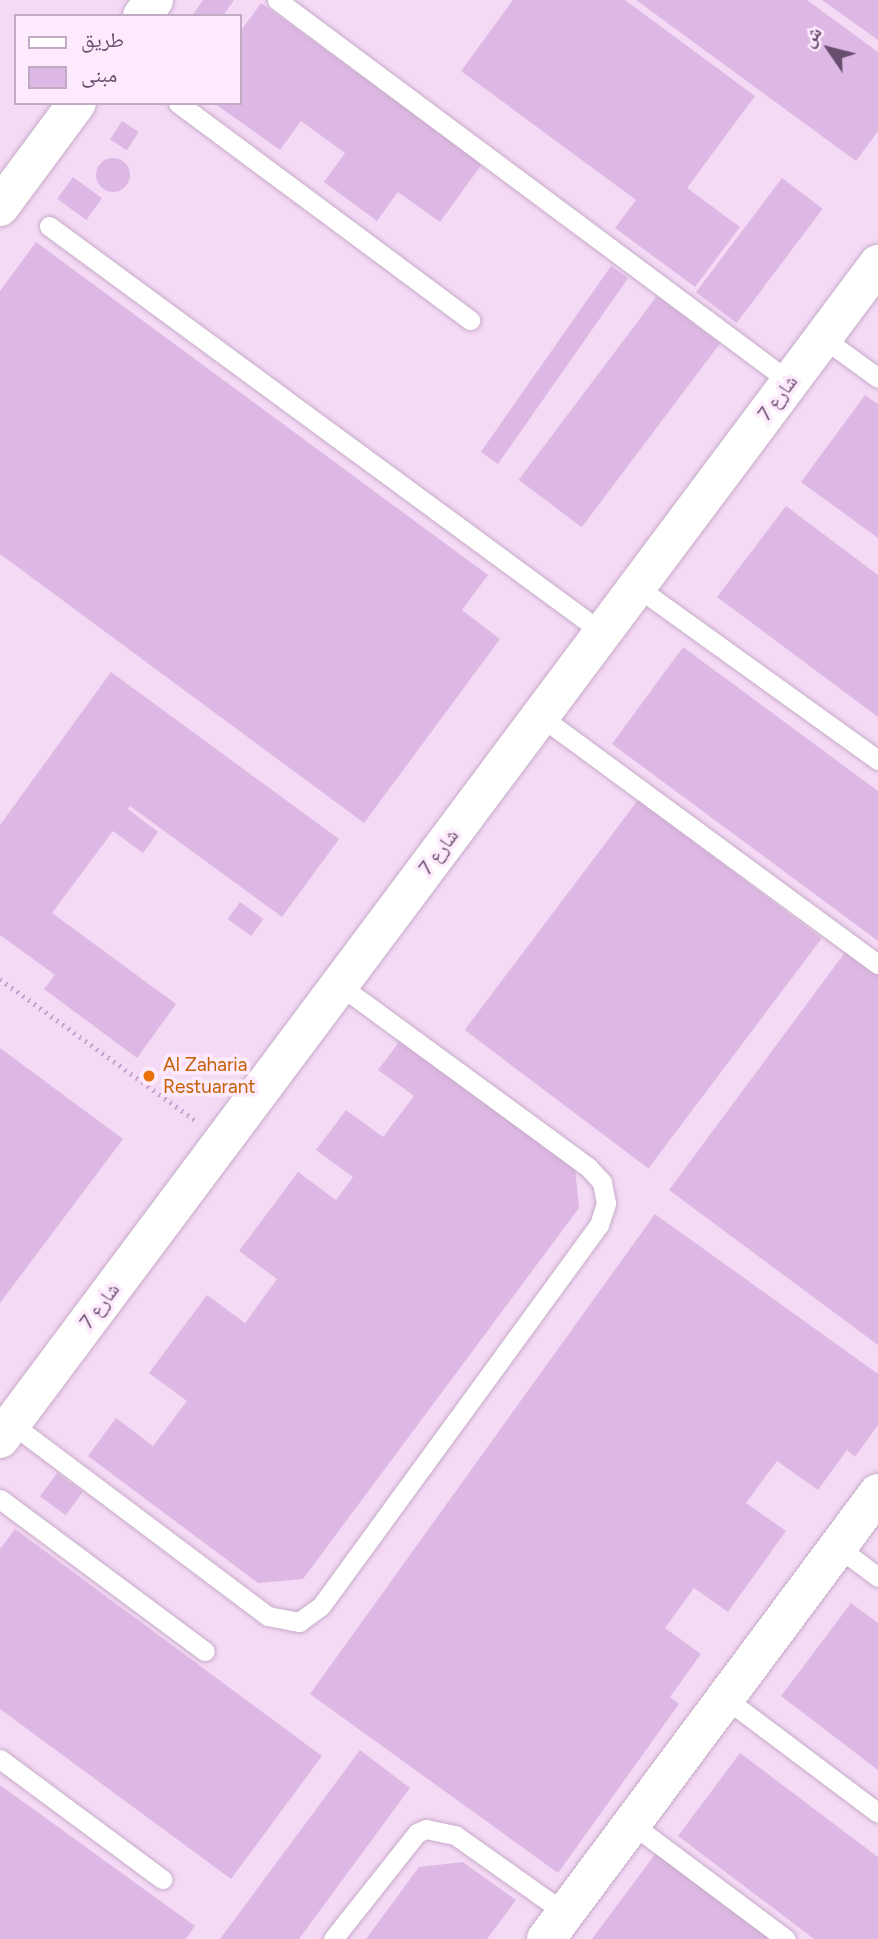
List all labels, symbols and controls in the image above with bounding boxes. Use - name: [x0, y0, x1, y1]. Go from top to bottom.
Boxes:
- legend: [14, 14, 242, 105]
- north arrow: [794, 14, 864, 84]
- text: ش: [796, 22, 827, 52]
- text: طريق: [81, 27, 124, 52]
- text: مبنى: [81, 62, 117, 87]
- street label: شارع 7: [754, 371, 802, 425]
- street label: شارع 7: [415, 825, 463, 879]
- place label: Al Zaharia Restuarant: [163, 1054, 255, 1098]
- marker: Al Zaharia Restuarant: [141, 1068, 157, 1084]
- street label: شارع 7: [76, 1279, 124, 1333]

